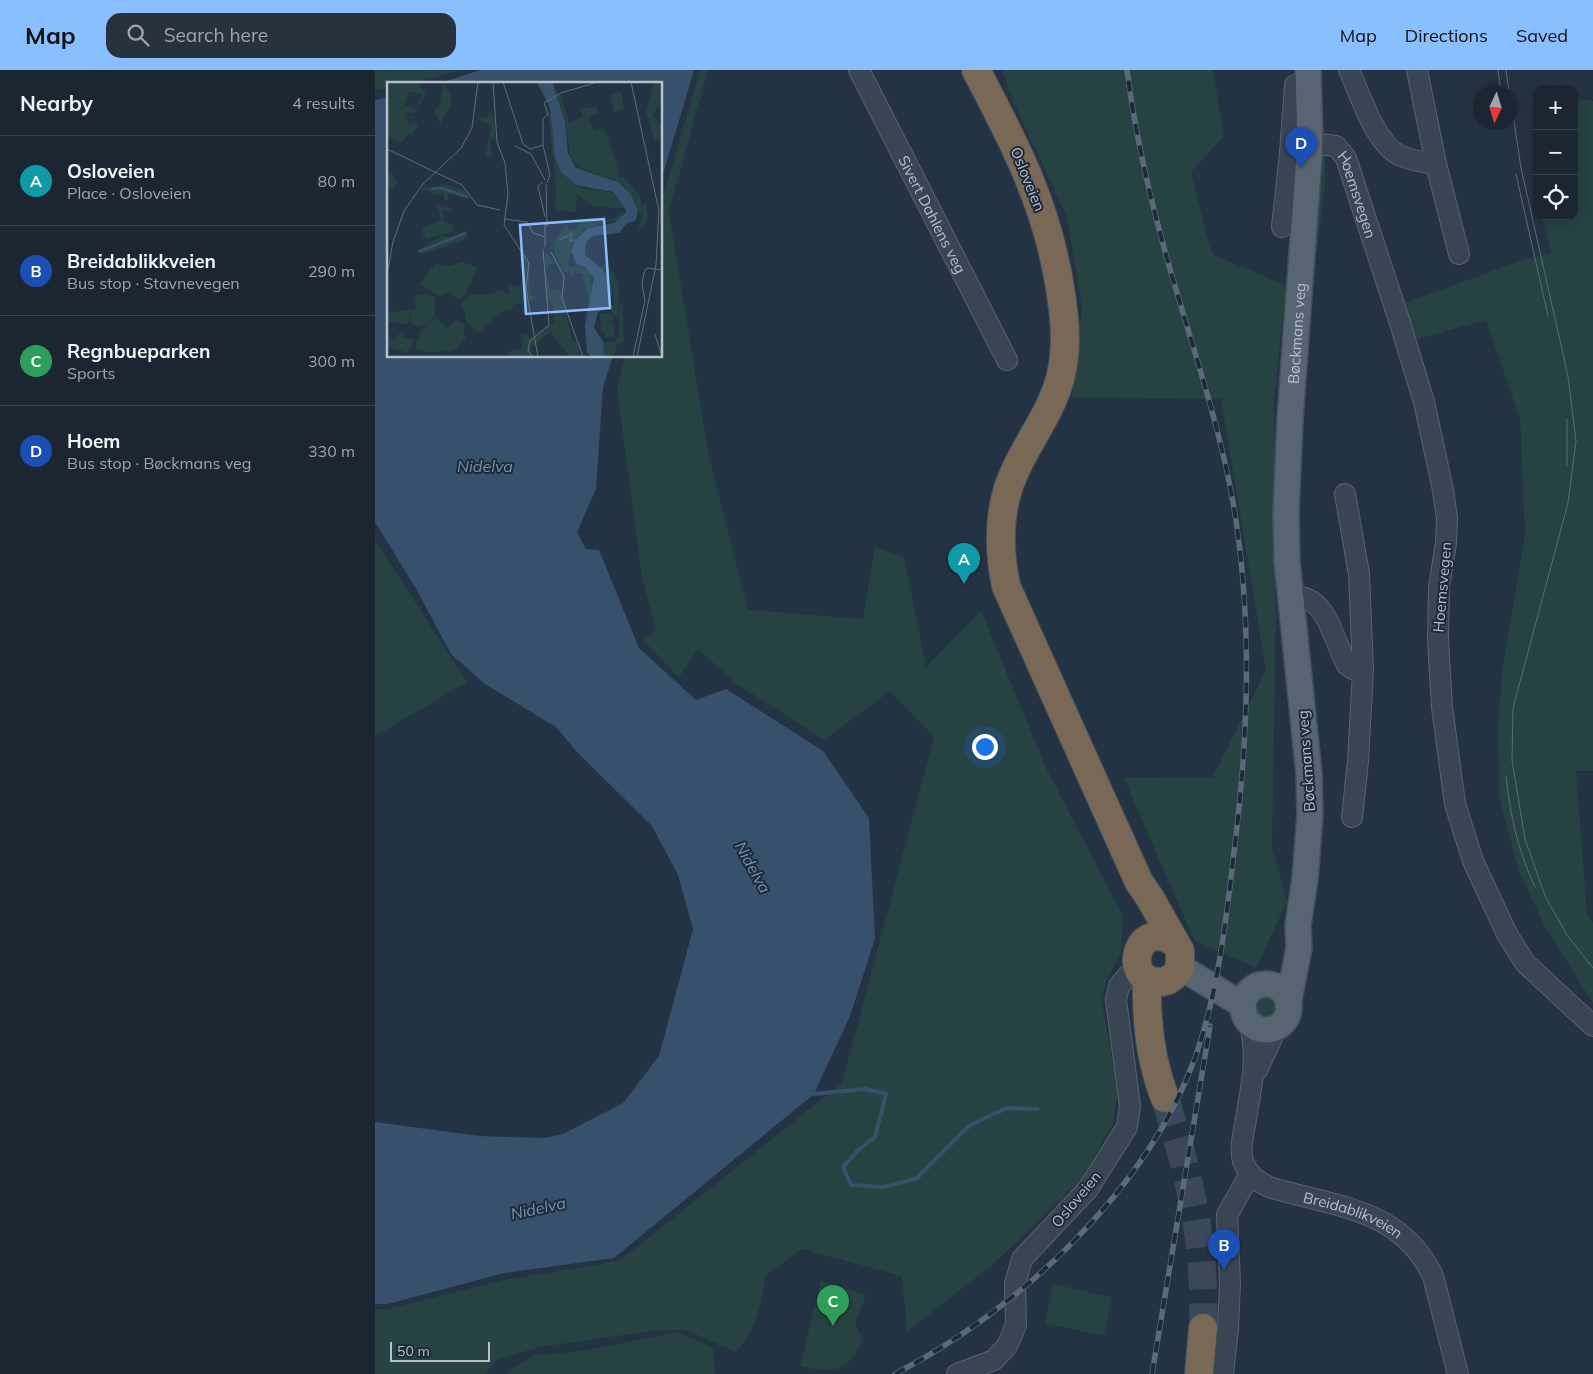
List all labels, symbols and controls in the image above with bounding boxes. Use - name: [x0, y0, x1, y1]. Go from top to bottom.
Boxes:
- search box: [106, 13, 456, 58]
- text: Map: [25, 20, 76, 50]
- icon: search: [124, 21, 152, 49]
- text: Search here: [164, 23, 268, 47]
- text: Map: [1340, 24, 1377, 47]
- text: Directions: [1405, 24, 1488, 47]
- text: Saved: [1516, 24, 1568, 47]
- inset map: [387, 82, 663, 358]
- north arrow: [1473, 85, 1518, 130]
- map controls: [1533, 85, 1578, 220]
- button: +: [1533, 85, 1578, 130]
- text: Nearby: [20, 90, 93, 116]
- text: 4 results: [292, 93, 355, 113]
- pin: D: [1285, 127, 1317, 168]
- button: −: [1533, 130, 1578, 175]
- street label: Osloveien: [1007, 144, 1049, 214]
- street label: Hoemsvegen: [1334, 146, 1381, 240]
- street label: Sivert Dahlens veg: [895, 152, 971, 277]
- text: Osloveien: [67, 159, 155, 183]
- text: A: [30, 171, 42, 191]
- text: 80 m: [318, 171, 355, 191]
- button: locate: [1533, 175, 1578, 220]
- text: Place · Osloveien: [67, 183, 191, 203]
- text: Breidablikkveien: [67, 249, 216, 273]
- text: B: [30, 261, 42, 281]
- text: 290 m: [308, 261, 355, 281]
- text: Bus stop · Stavnevegen: [67, 273, 240, 293]
- street label: Bøckmans veg: [1283, 282, 1309, 385]
- text: Regnbueparken: [67, 339, 211, 363]
- text: C: [31, 351, 41, 371]
- text: 300 m: [308, 351, 355, 371]
- text: Sports: [67, 363, 115, 383]
- text: Hoem: [67, 429, 120, 453]
- text: D: [30, 441, 42, 461]
- text: 330 m: [308, 441, 355, 461]
- text: Bus stop · Bøckmans veg: [67, 453, 251, 473]
- water label: Nidelva: [457, 456, 513, 476]
- street label: Hoemsvegen: [1429, 541, 1455, 633]
- pin: A: [948, 543, 980, 584]
- street label: Bøckmans veg: [1293, 710, 1319, 812]
- your location: [972, 734, 998, 760]
- water label: Nidelva: [731, 838, 775, 897]
- street label: Osloveien: [1047, 1167, 1105, 1231]
- street label: Breidablikveien: [1301, 1187, 1407, 1242]
- water label: Nidelva: [509, 1192, 568, 1224]
- pin: B: [1208, 1229, 1240, 1270]
- pin: C: [817, 1285, 849, 1326]
- scale bar: [390, 1339, 490, 1362]
- text: 50 m: [397, 1342, 430, 1360]

